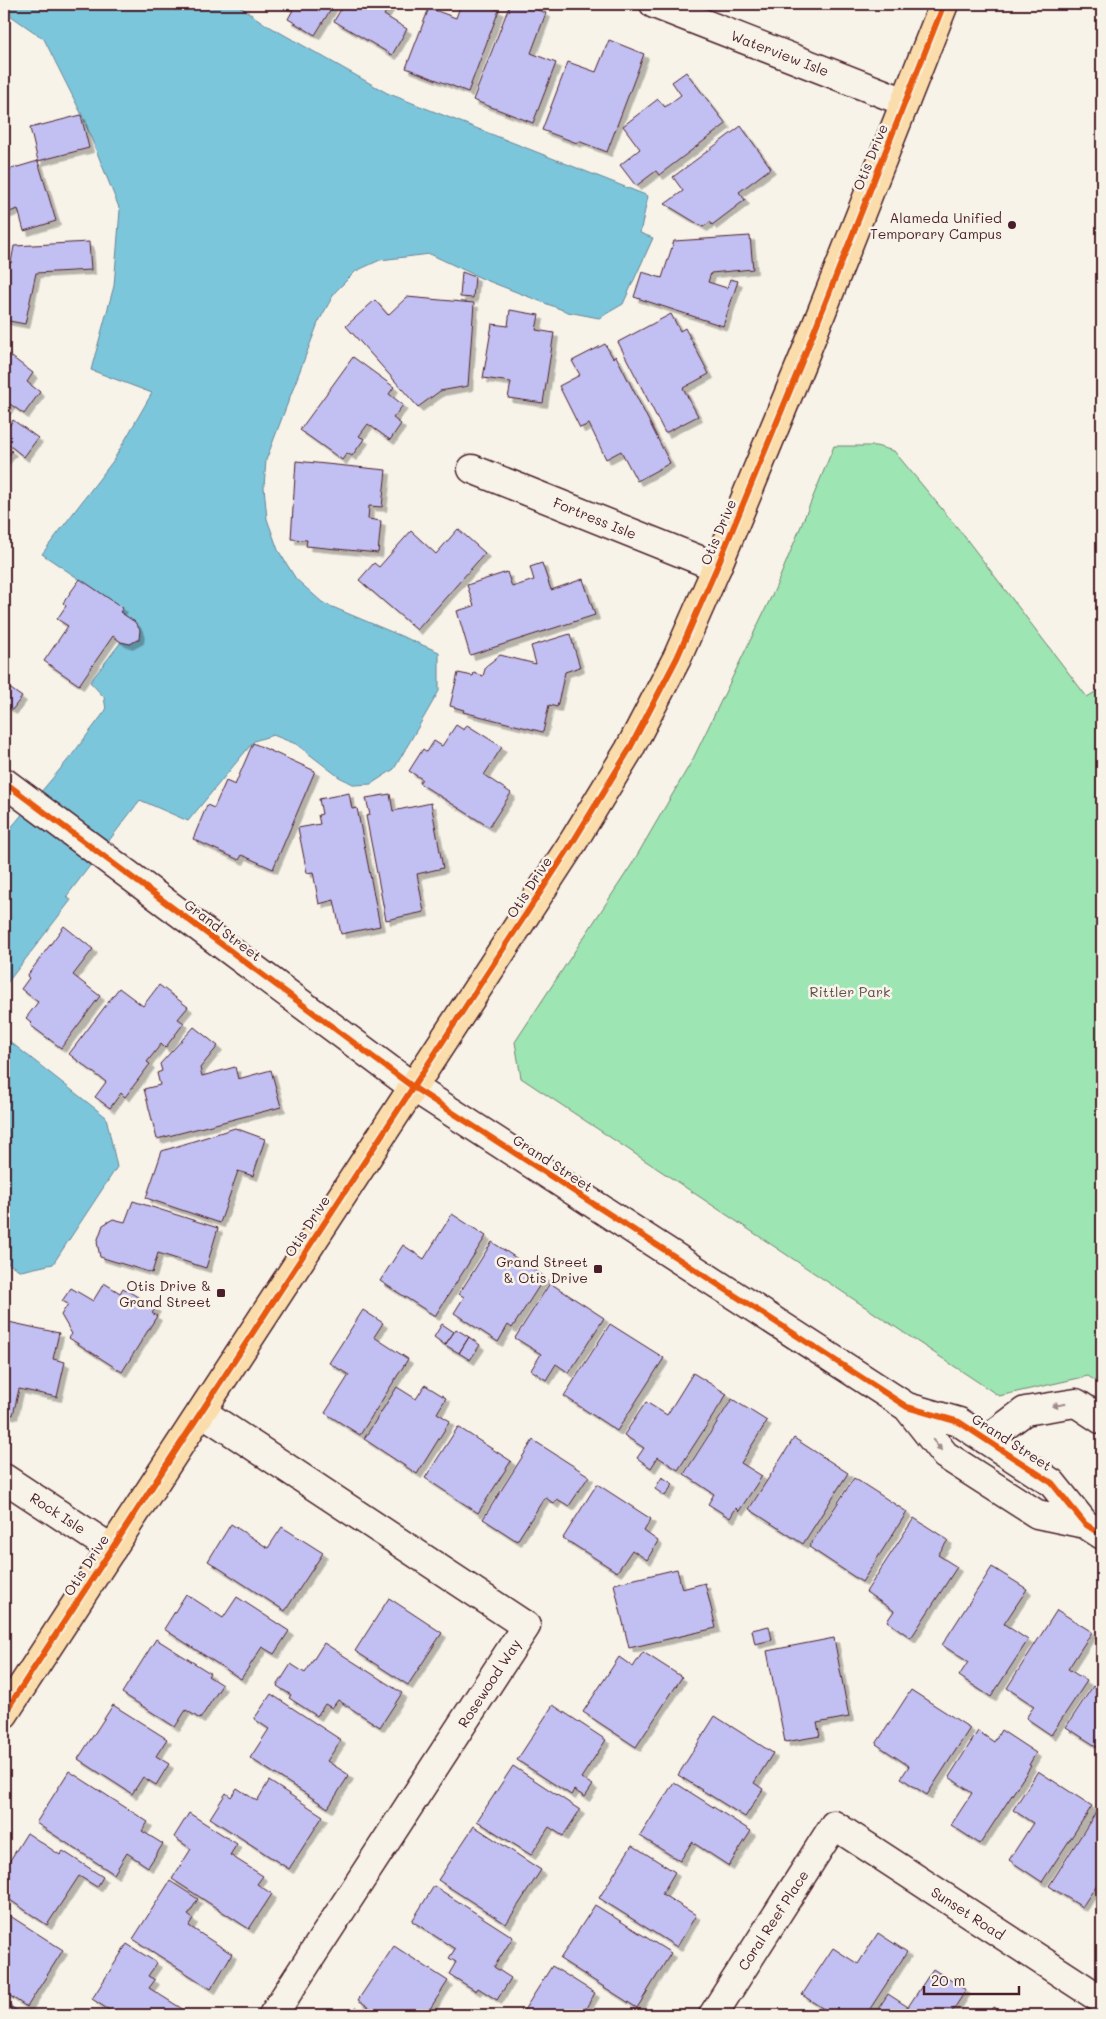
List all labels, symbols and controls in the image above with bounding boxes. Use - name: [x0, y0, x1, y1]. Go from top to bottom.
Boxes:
- street label: Waterview Isle: [728, 26, 832, 80]
- street label: Otis Drive: [848, 121, 892, 193]
- place label: Alameda Unified Temporary Campus: [870, 208, 1002, 243]
- marker: Alameda Unified Temporary Campus: [1006, 219, 1018, 231]
- street label: Fortress Isle: [551, 493, 639, 543]
- street label: Otis Drive: [696, 496, 740, 568]
- street label: Otis Drive: [502, 853, 556, 921]
- street label: Grand Street: [181, 895, 265, 965]
- park label: Rittler Park: [809, 982, 891, 1001]
- street label: Grand Street: [509, 1130, 597, 1196]
- street label: Otis Drive: [280, 1192, 334, 1260]
- place label: Grand Street & Otis Drive: [496, 1252, 588, 1287]
- marker: Grand Street & Otis Drive: [592, 1263, 604, 1275]
- place label: Otis Drive & Grand Street: [119, 1276, 211, 1311]
- marker: Otis Drive & Grand Street: [215, 1287, 227, 1299]
- one-way arrow: [1050, 1402, 1066, 1410]
- street label: Grand Street: [968, 1409, 1056, 1475]
- one-way arrow: [932, 1438, 943, 1451]
- street label: Rock Isle: [27, 1488, 89, 1538]
- street label: Otis Drive: [59, 1531, 113, 1599]
- street label: Rosewood Way: [453, 1635, 525, 1731]
- street label: Coral Reef Place: [733, 1866, 813, 1974]
- street label: Sunset Road: [927, 1882, 1009, 1944]
- scale bar: [924, 1964, 1018, 1996]
- text: 20 m: [931, 1970, 965, 1990]

